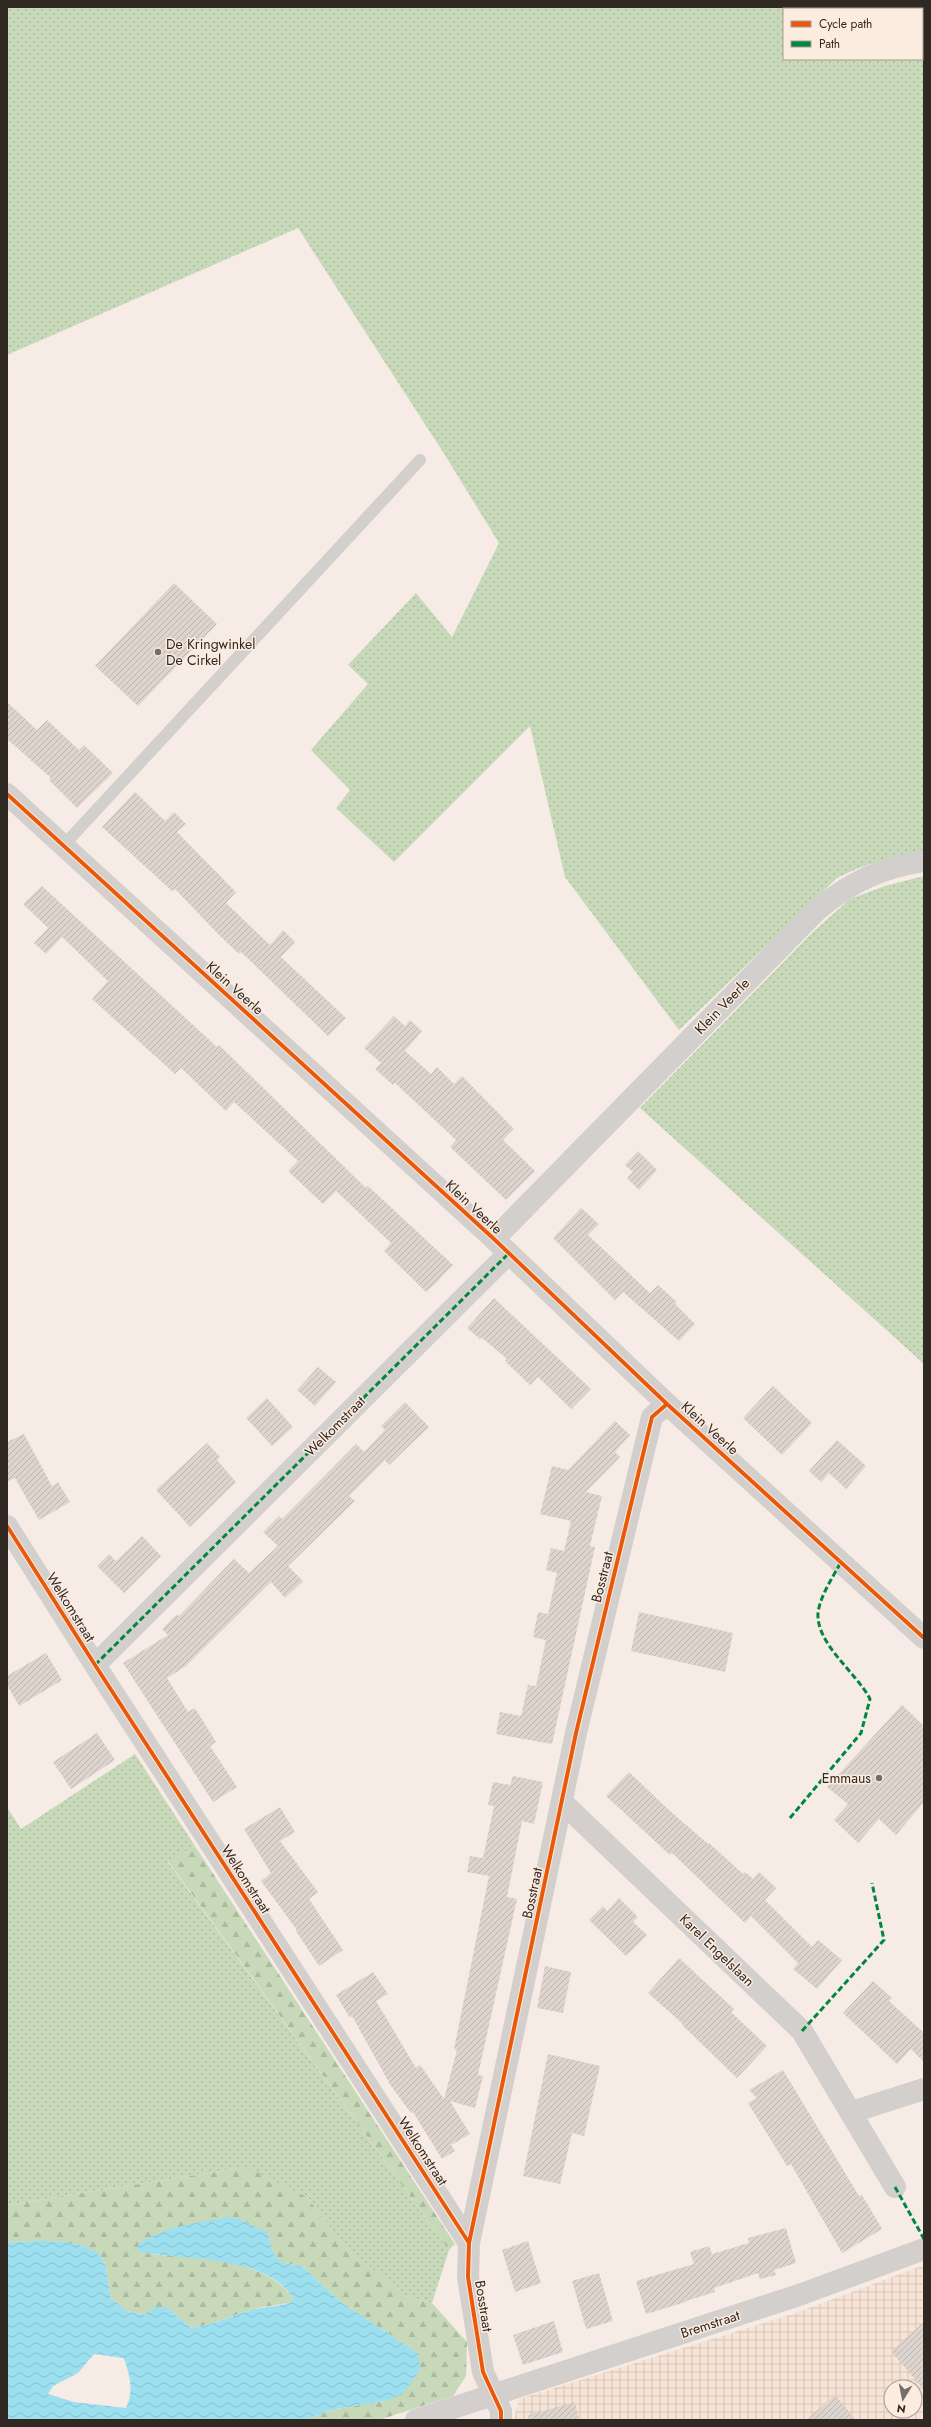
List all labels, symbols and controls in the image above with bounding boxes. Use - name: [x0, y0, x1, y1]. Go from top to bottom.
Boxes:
- legend: [783, 8, 923, 60]
- text: Cycle path: [819, 15, 872, 33]
- text: Path: [819, 35, 840, 53]
- place label: De Kringwinkel De Cirkel: [166, 634, 256, 670]
- marker: De Kringwinkel De Cirkel: [153, 647, 163, 657]
- street label: Klein Veerle: [202, 957, 268, 1019]
- street label: Klein Veerle: [690, 973, 754, 1039]
- street label: Klein Veerle: [441, 1175, 507, 1239]
- street label: Welkomstraat: [300, 1391, 370, 1461]
- street label: Klein Veerle: [677, 1397, 743, 1459]
- street label: Bosstraat: [586, 1549, 618, 1605]
- street label: Welkomstraat: [42, 1568, 101, 1646]
- place label: Emmaus: [822, 1768, 871, 1788]
- marker: Emmaus: [874, 1773, 884, 1783]
- street label: Welkomstraat: [216, 1841, 276, 1918]
- street label: Bosstraat: [517, 1865, 547, 1920]
- street label: Karel Engelslaan: [675, 1909, 759, 1991]
- street label: Welkomstraat: [393, 2113, 453, 2190]
- street label: Bosstraat: [470, 2279, 498, 2334]
- street label: Bremstraat: [678, 2305, 743, 2343]
- north arrow: [883, 2379, 923, 2419]
- text: N: [896, 2400, 907, 2417]

